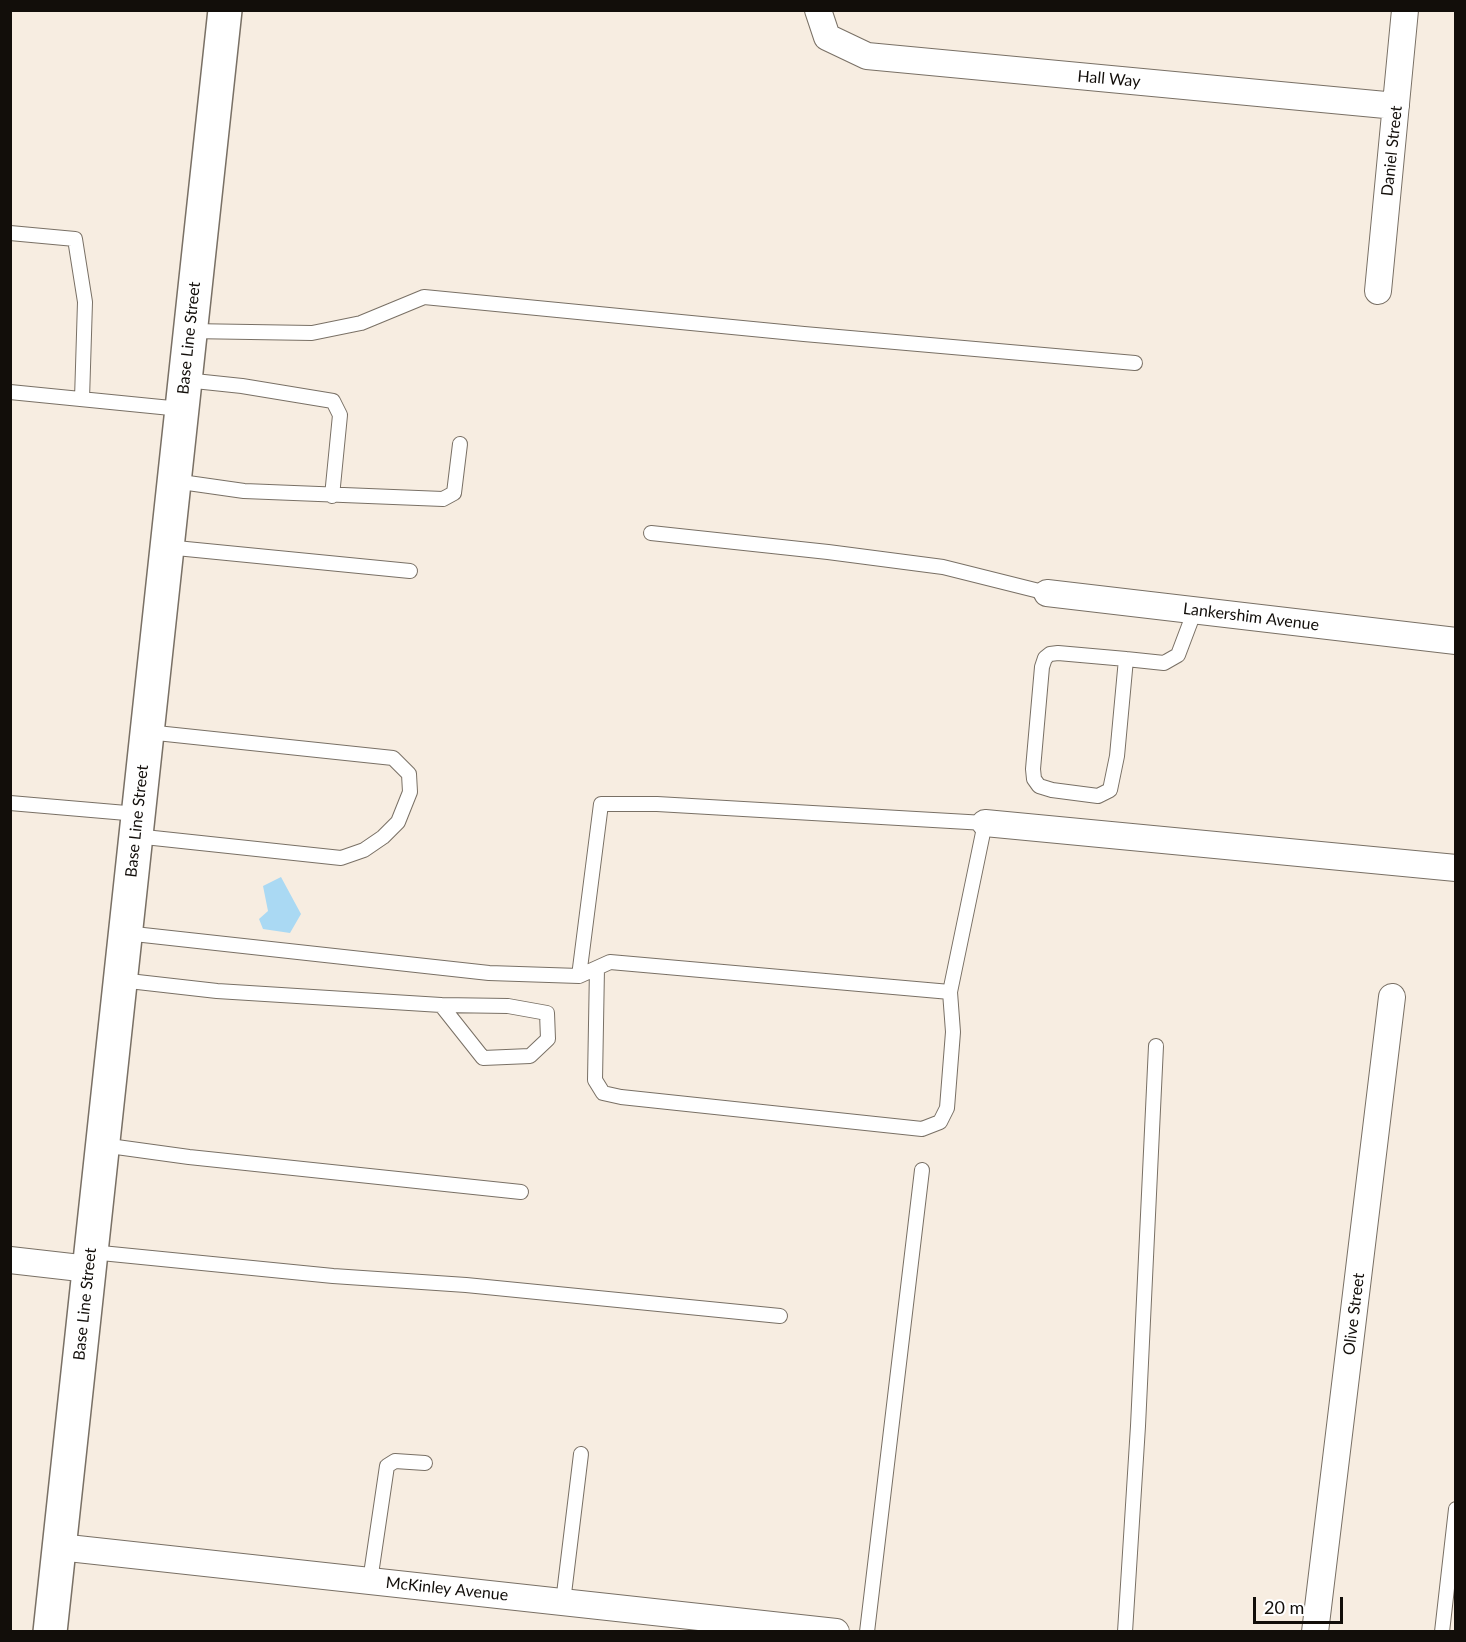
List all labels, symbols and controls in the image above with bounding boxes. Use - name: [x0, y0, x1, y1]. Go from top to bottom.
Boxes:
- street label: Hall Way: [1077, 67, 1141, 91]
- street label: Daniel Street: [1378, 105, 1406, 197]
- street label: Base Line Street: [174, 281, 204, 395]
- street label: Lankershim Avenue: [1182, 599, 1320, 635]
- street label: Base Line Street: [122, 764, 152, 878]
- street label: Base Line Street: [70, 1247, 100, 1361]
- street label: Olive Street: [1339, 1272, 1369, 1356]
- street label: McKinley Avenue: [385, 1573, 509, 1605]
- scale bar: [1256, 1585, 1346, 1623]
- text: 20 m: [1264, 1596, 1304, 1618]

